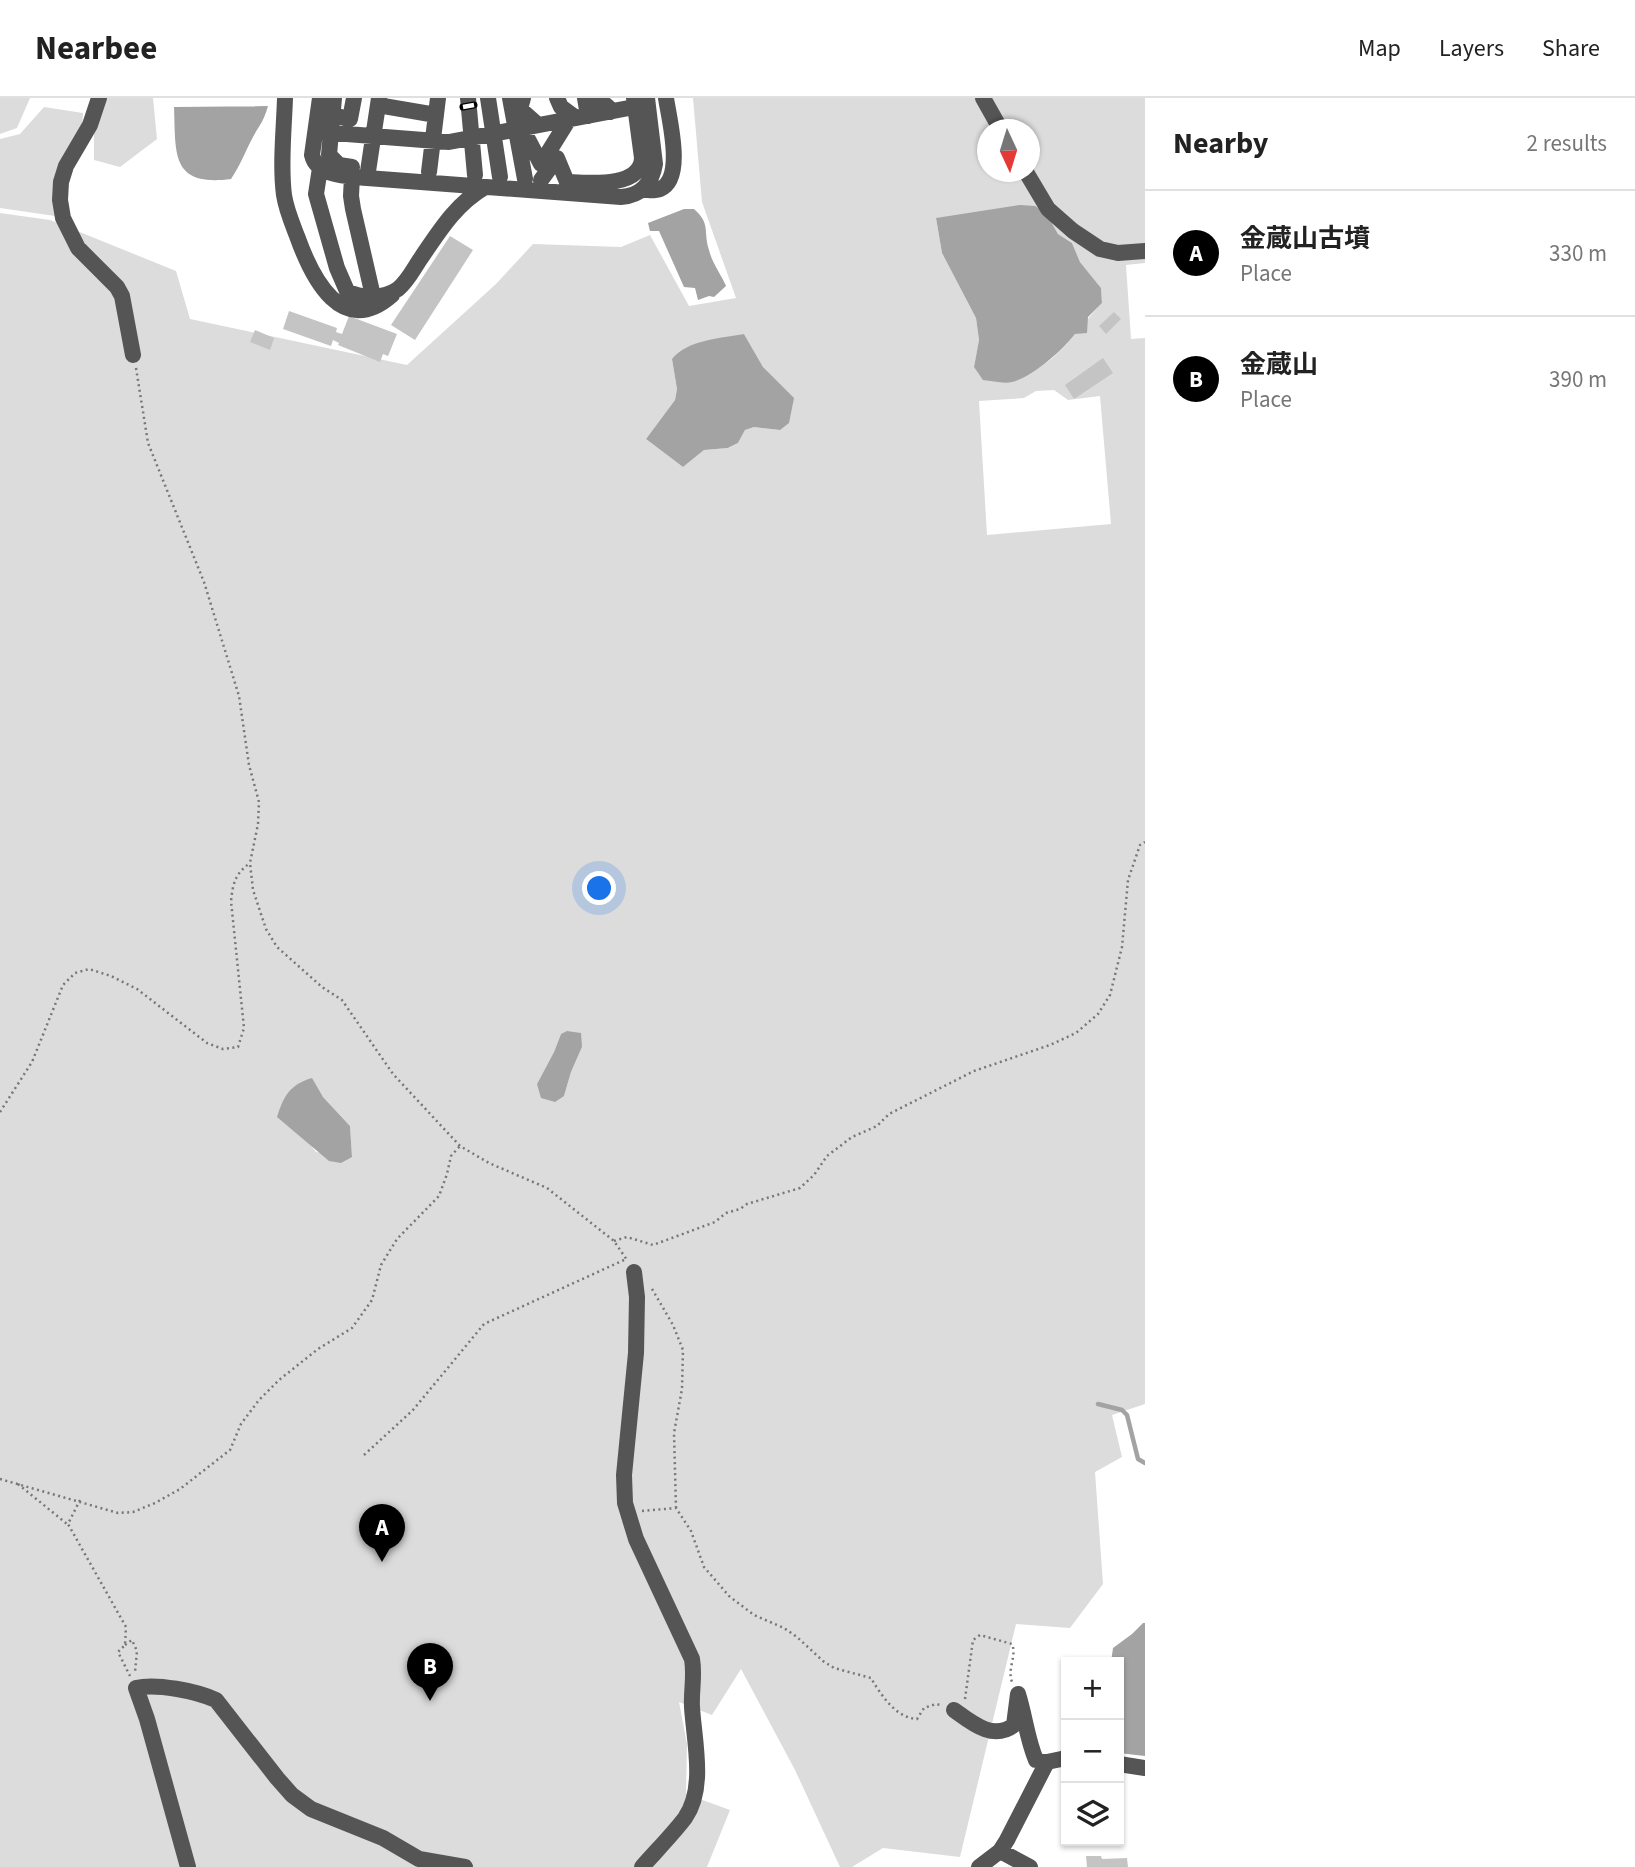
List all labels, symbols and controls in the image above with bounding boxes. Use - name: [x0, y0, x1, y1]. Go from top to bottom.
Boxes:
- text: Nearbee: [35, 25, 157, 72]
- text: Map: [1358, 31, 1401, 66]
- text: Layers: [1439, 31, 1504, 66]
- text: Share: [1542, 31, 1600, 66]
- north arrow: [977, 119, 1040, 182]
- text: Nearby: [1173, 122, 1268, 165]
- text: 2 results: [1527, 127, 1607, 160]
- text: 金蔵山古墳: [1240, 220, 1370, 257]
- text: A: [1189, 237, 1203, 270]
- text: 330 m: [1549, 237, 1607, 270]
- text: Place: [1240, 257, 1292, 290]
- text: 金蔵山: [1240, 346, 1318, 383]
- text: B: [1189, 363, 1203, 396]
- text: 390 m: [1549, 363, 1607, 396]
- text: Place: [1240, 383, 1292, 416]
- your location: [582, 871, 616, 905]
- pin: A: [359, 1504, 405, 1562]
- pin: B: [407, 1643, 453, 1701]
- map controls: [1061, 1657, 1124, 1846]
- button: +: [1061, 1657, 1124, 1720]
- button: −: [1061, 1720, 1124, 1783]
- button: layers: [1061, 1783, 1124, 1846]

